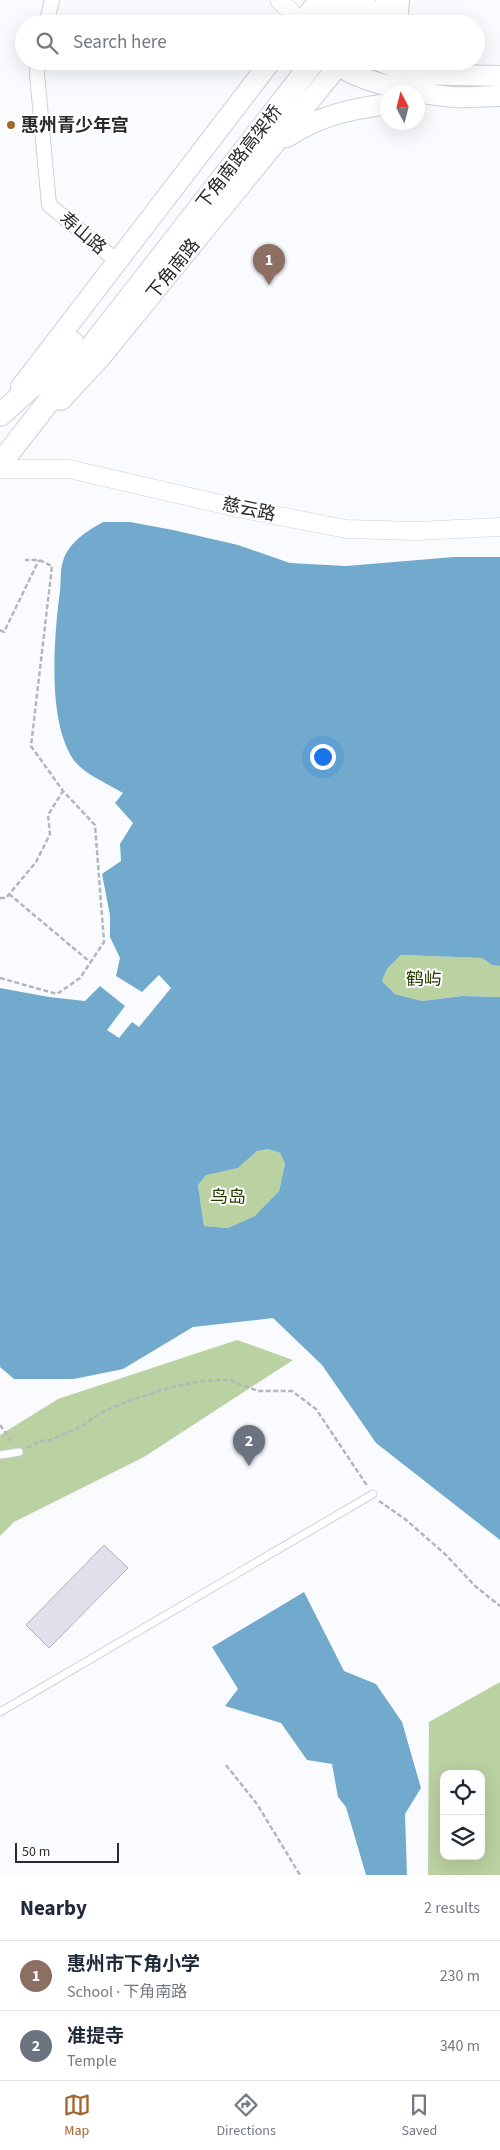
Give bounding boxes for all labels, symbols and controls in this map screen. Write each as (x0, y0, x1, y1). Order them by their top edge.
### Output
search box (15, 15, 485, 70)
icon: search (33, 29, 61, 57)
text: Search here (73, 29, 167, 56)
north arrow (380, 85, 425, 130)
street label: 下角南路高架桥 (191, 100, 288, 215)
place label: 惠州青少年宫 (21, 113, 129, 138)
marker: 惠州青少年宫 (5, 119, 17, 131)
street label: 寿山路 (54, 206, 111, 260)
street label: 下角南路 (141, 233, 206, 305)
pin: 1 (253, 244, 285, 285)
street label: 慈云路 (220, 492, 278, 527)
your location (310, 744, 336, 770)
park label: 鹤屿 (406, 967, 442, 992)
park label: 鸟岛 (210, 1185, 246, 1210)
pin: 2 (233, 1425, 265, 1466)
map controls (440, 1770, 485, 1860)
button: locate (440, 1770, 485, 1815)
button: layers (440, 1815, 485, 1860)
scale bar (15, 1840, 119, 1863)
text: 50 m (22, 1842, 50, 1862)
text: Nearby (20, 1893, 87, 1923)
text: 2 results (424, 1897, 480, 1919)
text: 惠州市下角小学 (67, 1951, 200, 1978)
text: 1 (32, 1965, 40, 1987)
text: 230 m (440, 1965, 480, 1987)
text: School · 下角南路 (67, 1981, 187, 2003)
text: 准提寺 (67, 2023, 124, 2050)
text: 2 (32, 2035, 40, 2057)
text: 340 m (440, 2035, 480, 2057)
text: Temple (67, 2050, 117, 2072)
tab: Map (63, 2091, 91, 2141)
tab: Directions (217, 2091, 276, 2141)
tab: Saved (401, 2091, 437, 2141)

